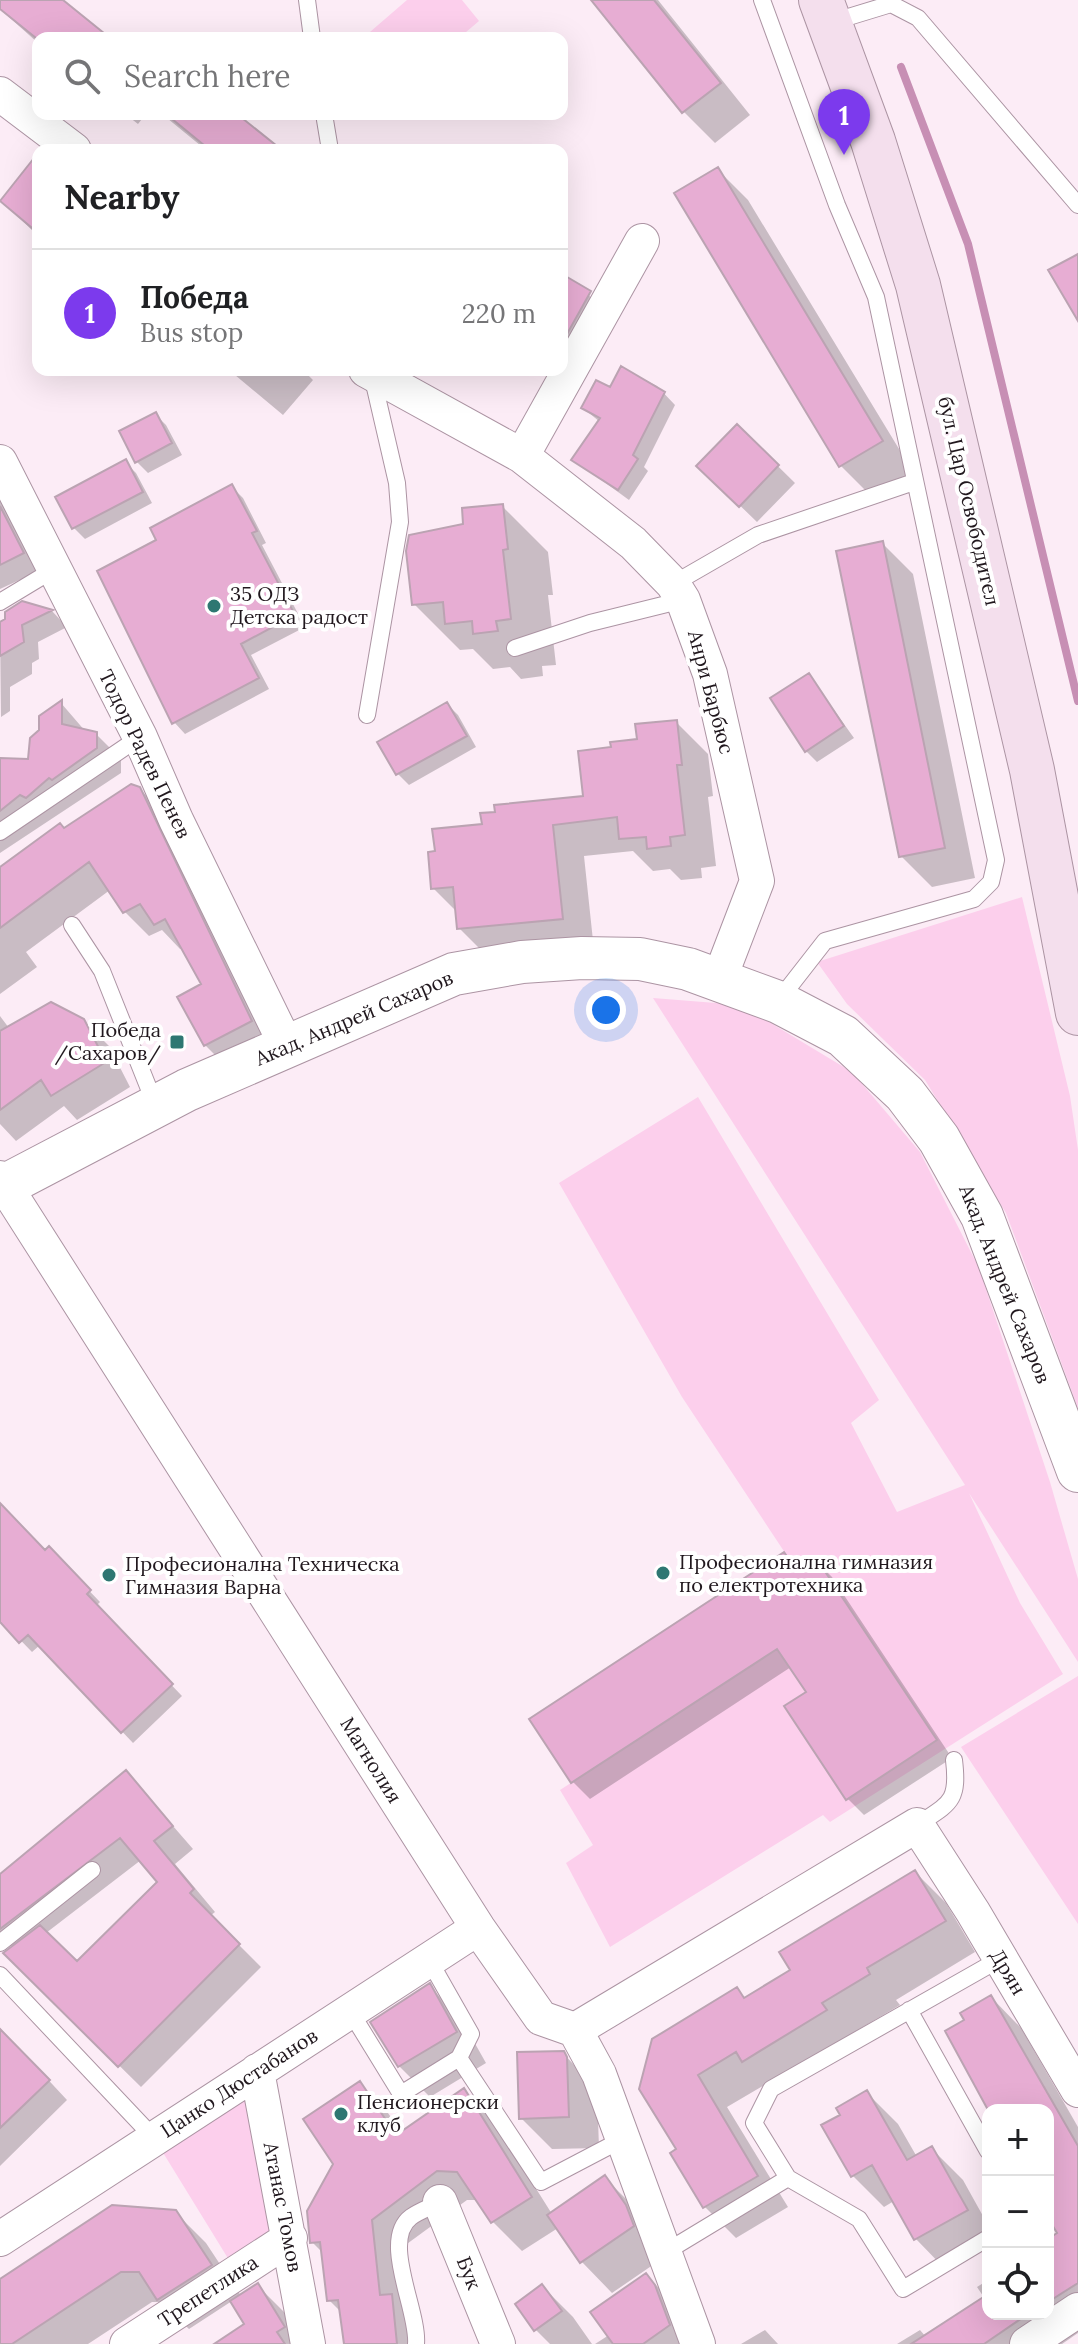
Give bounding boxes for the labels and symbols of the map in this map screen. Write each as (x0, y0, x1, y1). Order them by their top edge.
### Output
pin: 1 (818, 89, 870, 155)
street label: бул. Цар Освободител (933, 394, 1006, 608)
place label: 35 ОДЗ Детска радост (230, 581, 368, 629)
marker: 35 ОДЗ Детска радост (205, 597, 223, 615)
street label: Анри Барбюс (683, 626, 740, 757)
street label: Тодор Радев Пенев (94, 665, 197, 842)
street label: Акад. Андрей Сахаров (250, 965, 456, 1071)
your location (586, 990, 626, 1030)
place label: Победа /Сахаров/ (55, 1017, 161, 1066)
marker: Победа /Сахаров/ (168, 1033, 186, 1051)
street label: Акад. Андрей Сахаров (954, 1180, 1057, 1387)
place label: Професионална гимназия по електротехника (679, 1549, 933, 1597)
place label: Професионална Техническа Гимназия Варна (125, 1551, 400, 1599)
marker: Професионална гимназия по електротехника (654, 1564, 672, 1582)
marker: Професионална Техническа Гимназия Варна (100, 1566, 118, 1584)
street label: Магнолия (335, 1712, 408, 1807)
street label: Дрян (985, 1944, 1032, 1999)
street label: Цанко Дюстабанов (156, 2023, 322, 2143)
place label: Пенсионерски клуб (357, 2089, 499, 2137)
marker: Пенсионерски клуб (332, 2105, 350, 2123)
street label: Атанас Томов (258, 2139, 308, 2274)
street label: Трепетлика (153, 2249, 262, 2332)
street label: Бук (452, 2252, 487, 2293)

